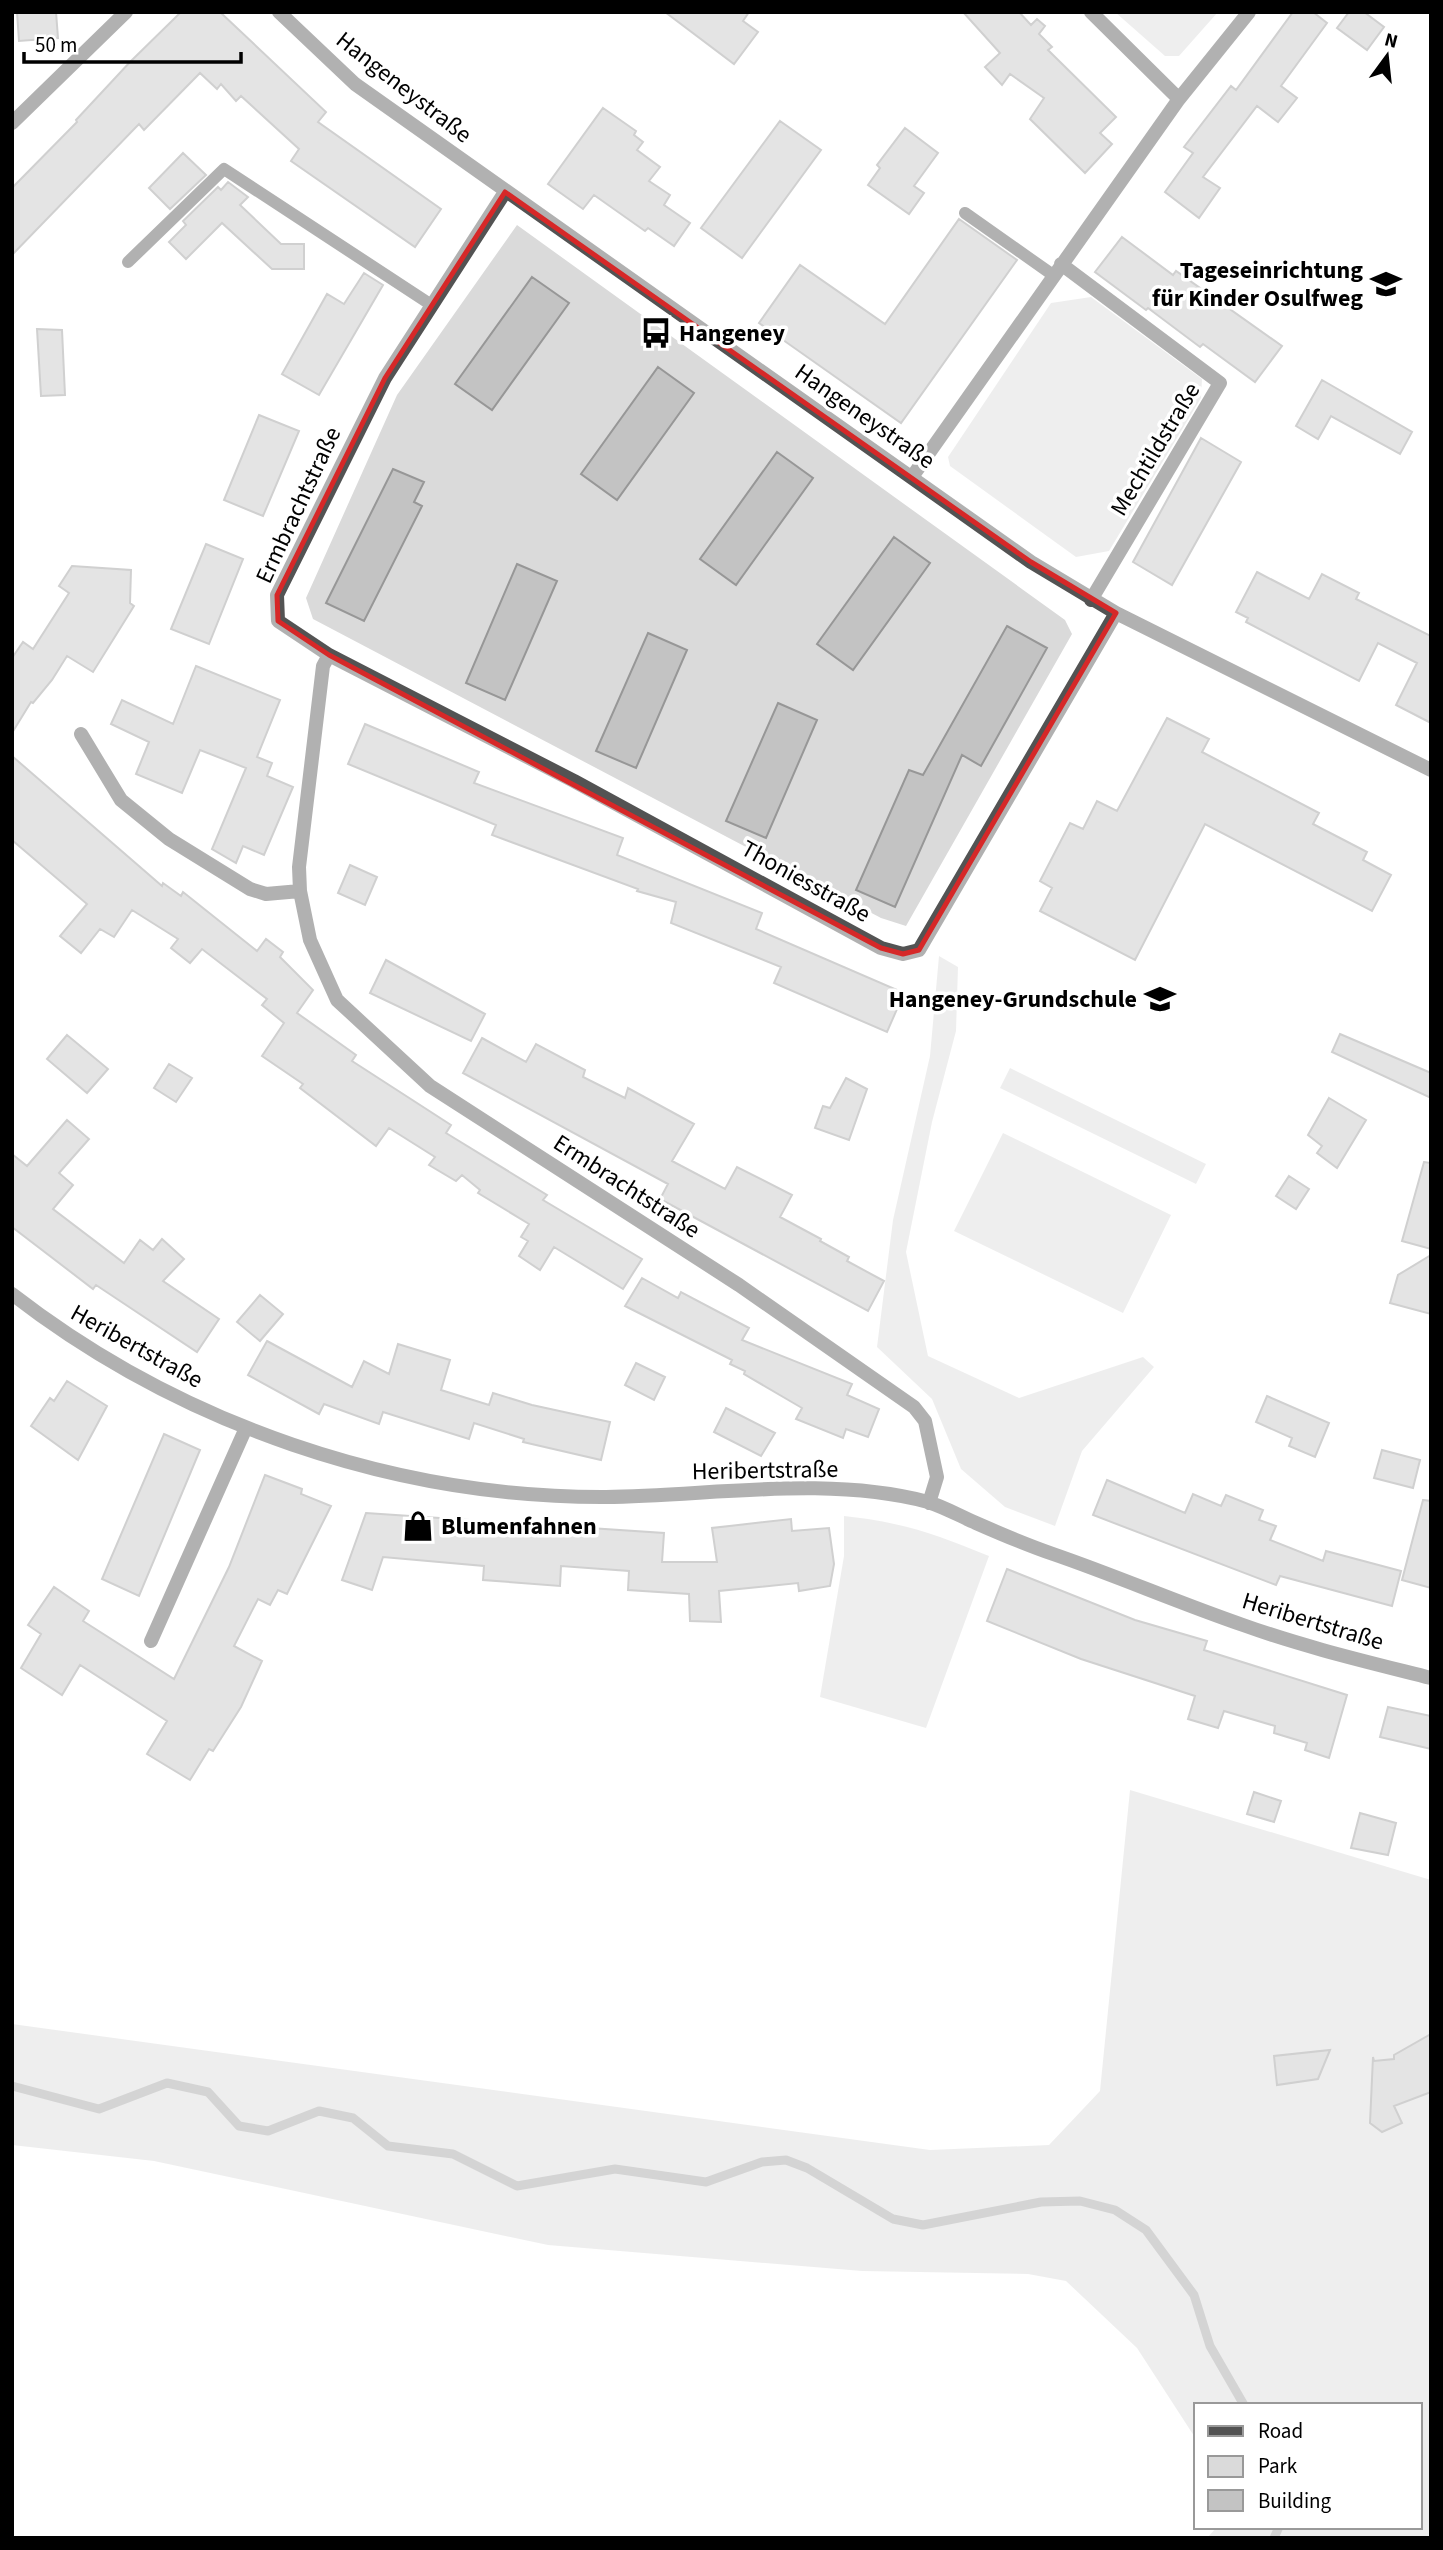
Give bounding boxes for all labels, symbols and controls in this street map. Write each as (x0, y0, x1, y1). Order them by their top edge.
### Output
scale bar (24, 21, 242, 65)
north arrow (1352, 21, 1422, 91)
street label: Hangeneystraße (328, 23, 479, 152)
text: N (1381, 26, 1401, 56)
text: 50 m (35, 30, 77, 60)
place label: Tageseinrichtung für Kinder Osulfweg (1152, 253, 1363, 316)
school or university icon: Tageseinrichtung für Kinder Osulfweg (1369, 267, 1403, 301)
bus stop icon: Hangeney (639, 316, 673, 350)
place label: Hangeney (679, 316, 785, 351)
street label: Hangeneystraße (787, 355, 942, 478)
street label: Mechtildstraße (1102, 376, 1209, 523)
street label: Ermbrachtstraße (247, 421, 350, 589)
street label: Thoniesstraße (735, 831, 877, 931)
place label: Hangeney-Grundschule (889, 982, 1137, 1017)
school or university icon: Hangeney-Grundschule (1143, 982, 1177, 1016)
street label: Ermbrachtstraße (546, 1126, 707, 1247)
street label: Heribertstraße (64, 1296, 209, 1397)
street label: Heribertstraße (691, 1452, 839, 1489)
shop icon: Blumenfahnen (401, 1509, 435, 1543)
place label: Blumenfahnen (441, 1509, 597, 1544)
street label: Heribertstraße (1238, 1583, 1388, 1660)
legend (1194, 2403, 1422, 2529)
text: Road (1258, 2416, 1303, 2446)
text: Park (1258, 2451, 1298, 2481)
text: Building (1258, 2486, 1332, 2516)

